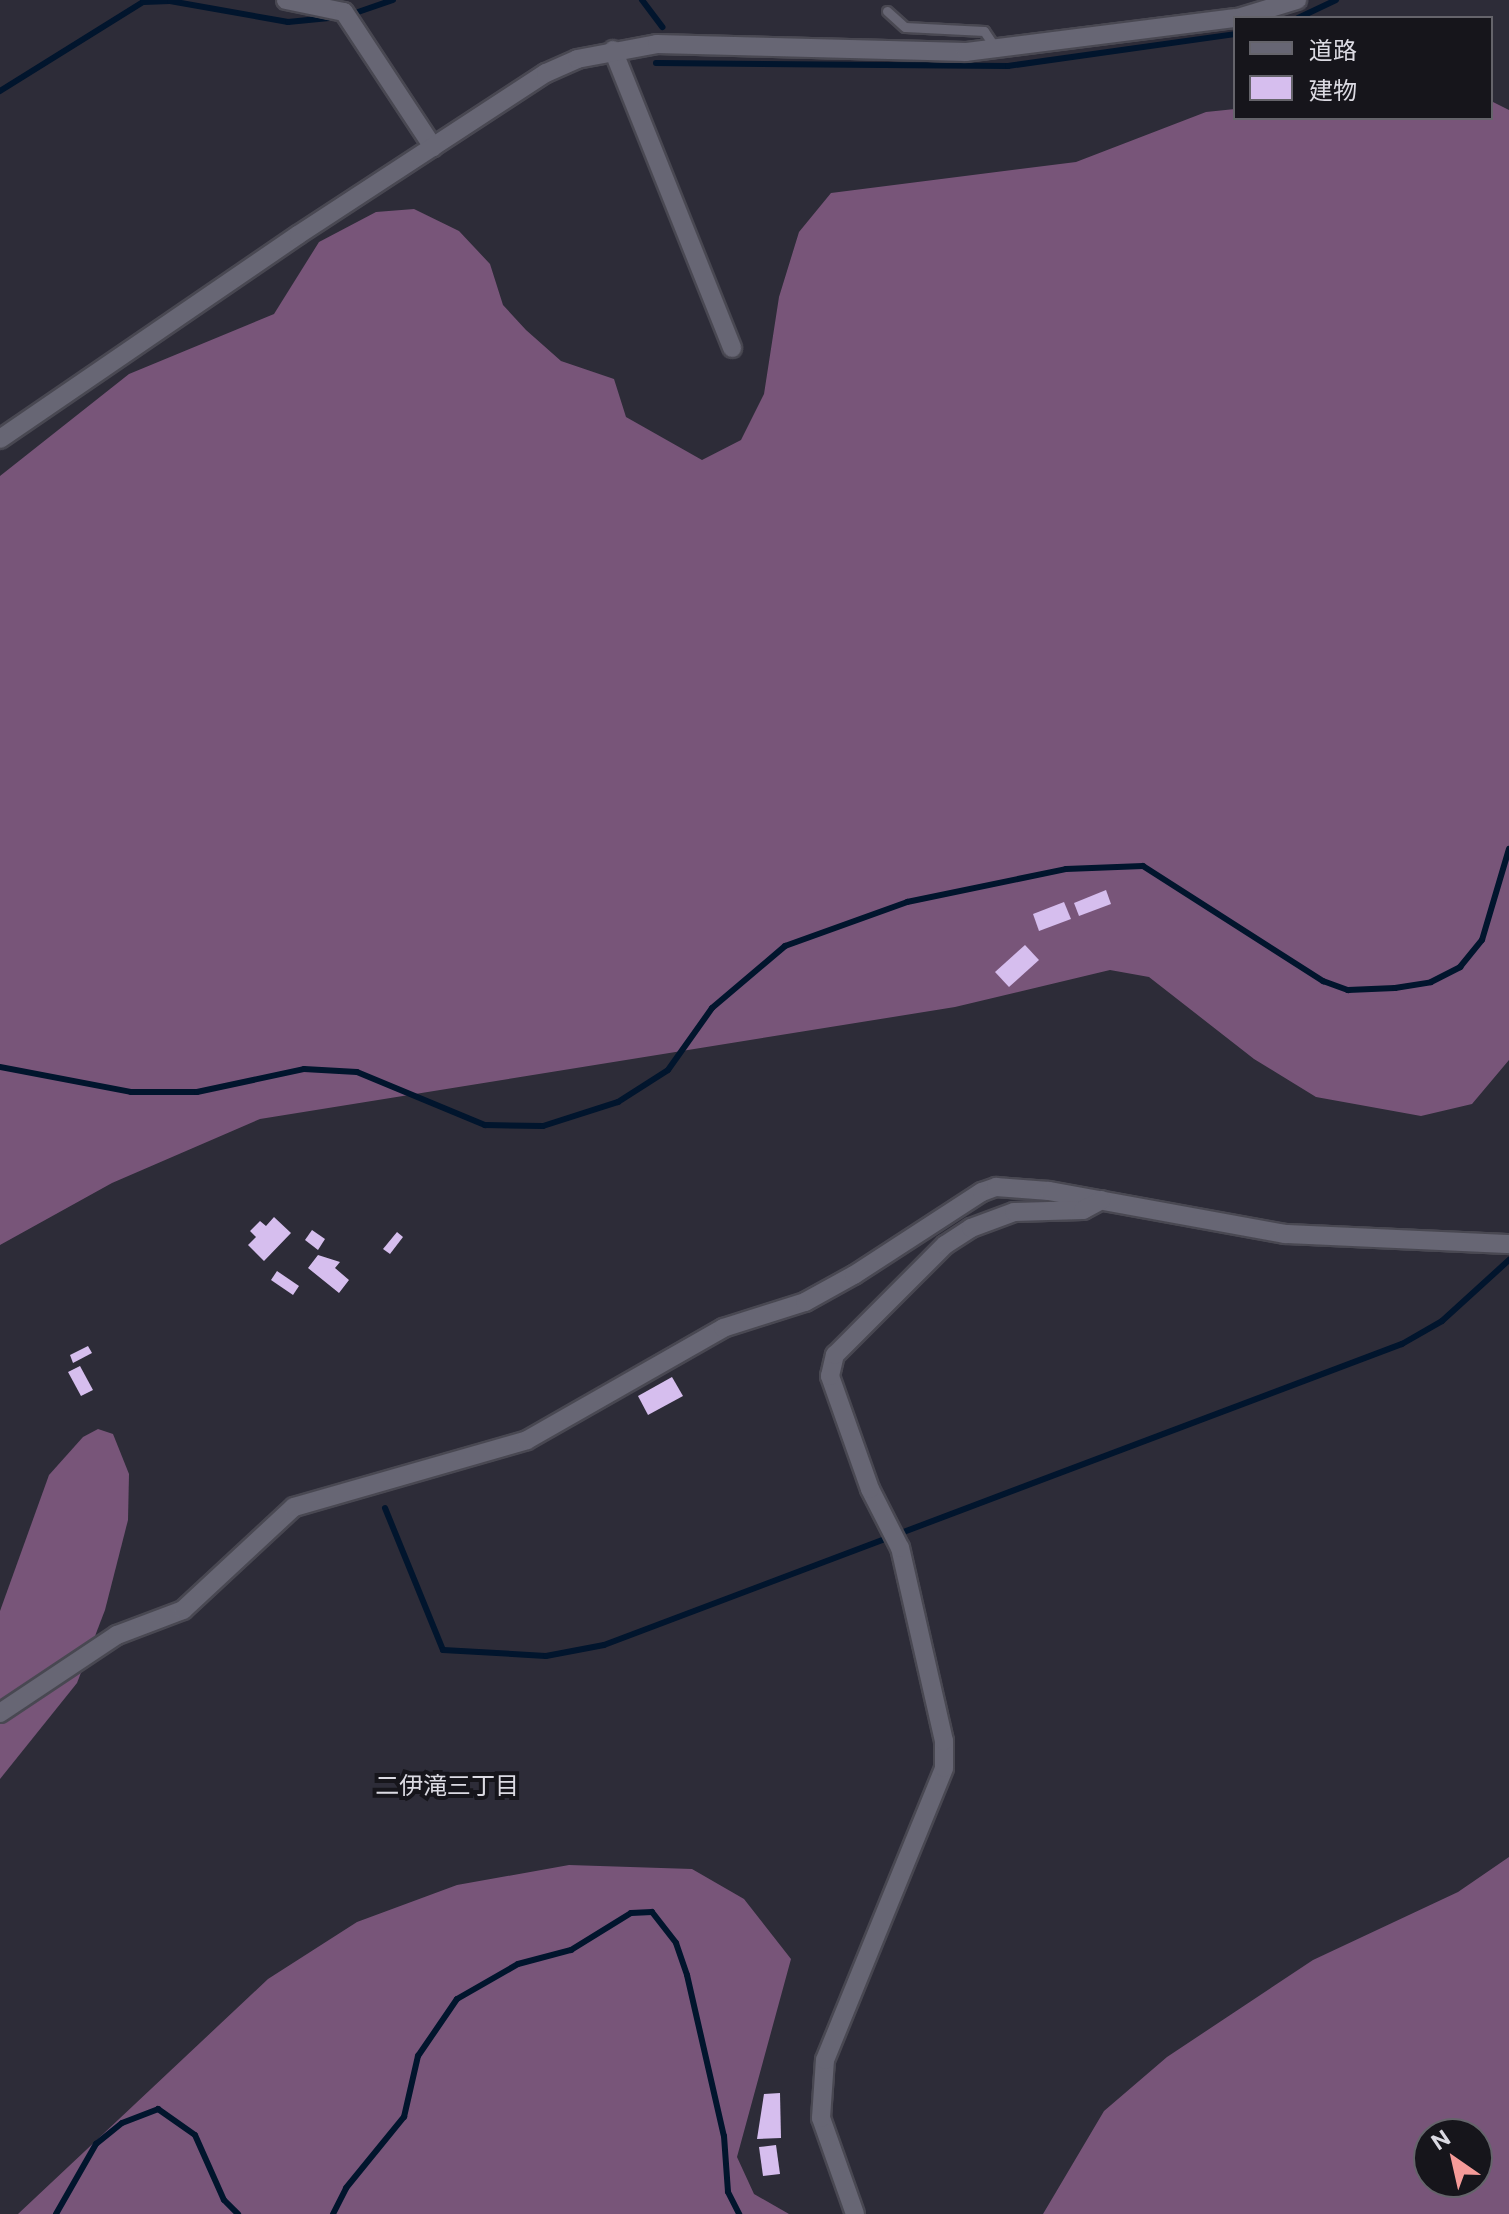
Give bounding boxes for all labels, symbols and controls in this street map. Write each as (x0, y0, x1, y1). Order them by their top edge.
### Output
legend (1233, 16, 1493, 120)
text: 道路 (1309, 36, 1357, 64)
text: 建物 (1309, 76, 1357, 104)
district label: 二伊滝三丁目 (375, 1772, 519, 1800)
north arrow (1413, 2118, 1493, 2198)
text: N (1426, 2124, 1455, 2155)

